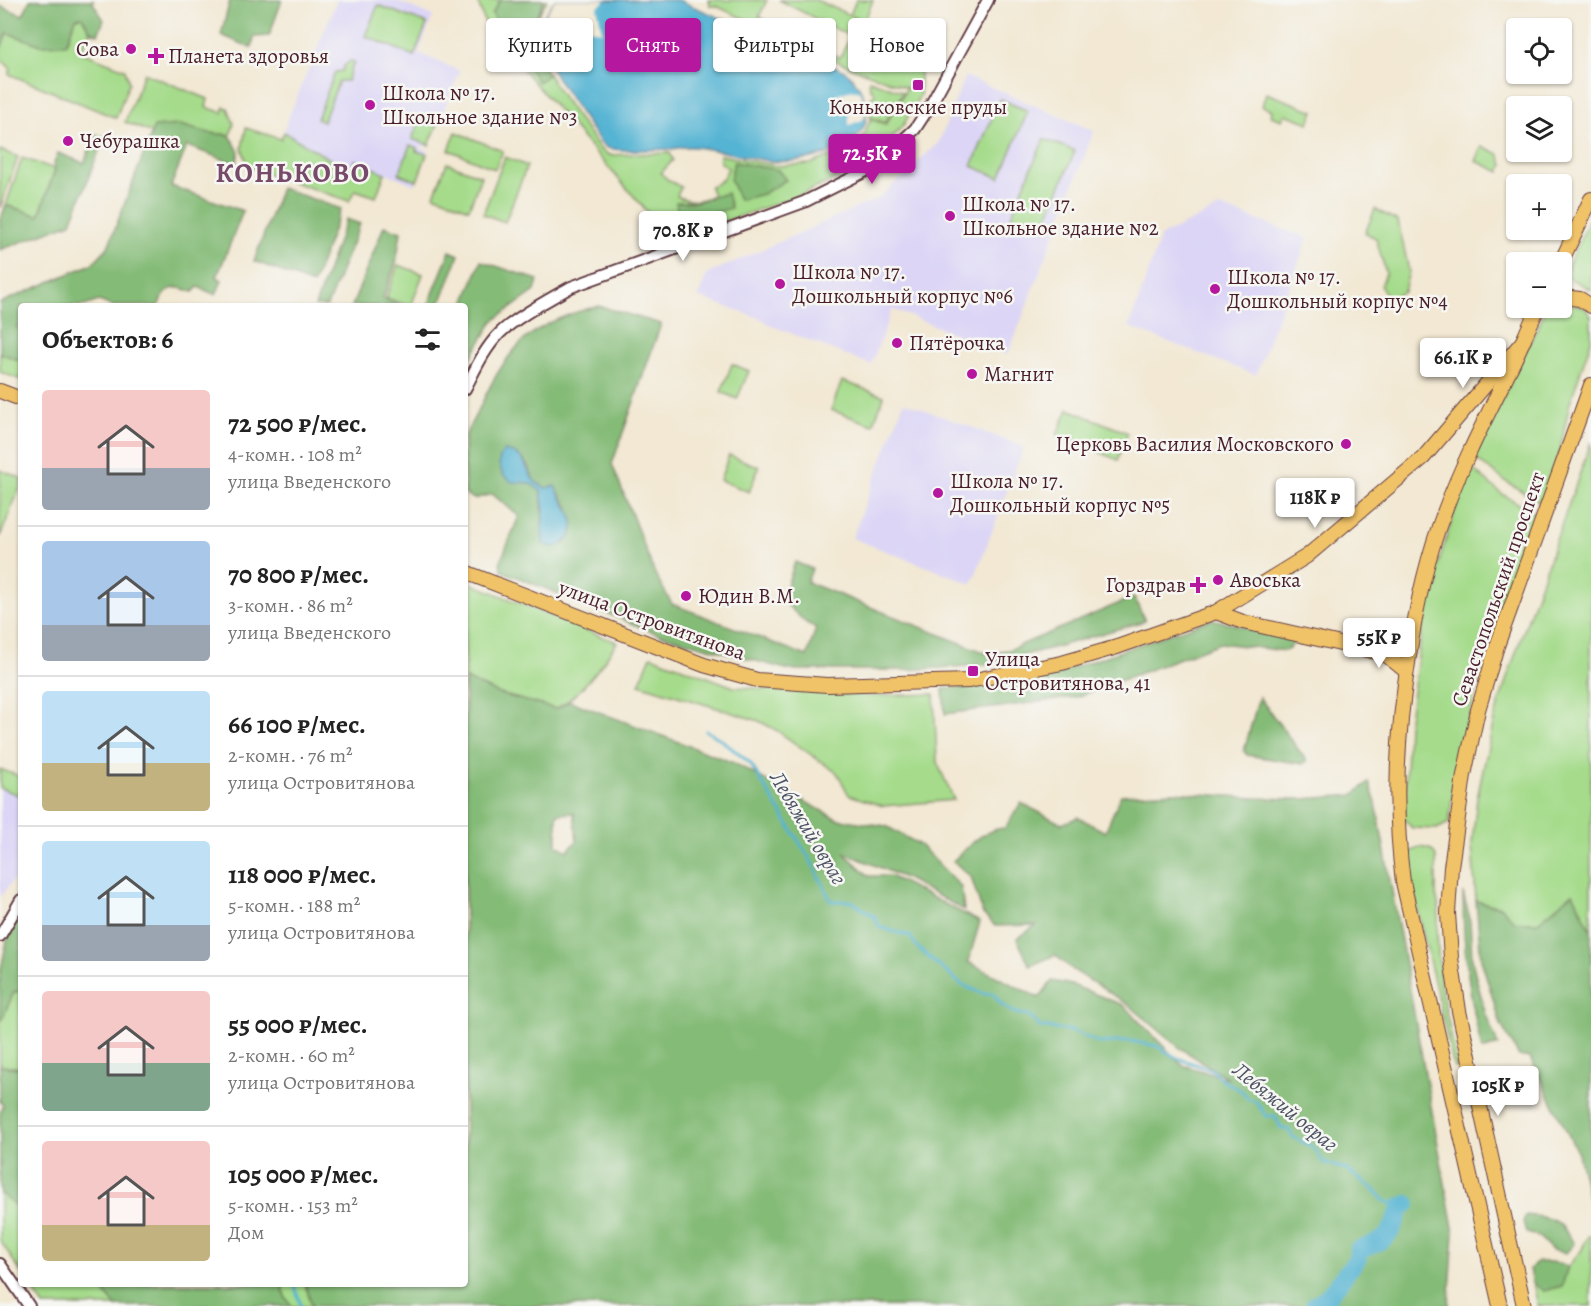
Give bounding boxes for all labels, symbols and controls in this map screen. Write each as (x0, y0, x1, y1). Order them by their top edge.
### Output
chip: Купить (486, 18, 593, 72)
chip: Снять (605, 18, 701, 72)
chip: Фильтры (713, 18, 836, 72)
chip: Новое (848, 18, 946, 72)
map controls (1506, 18, 1572, 318)
button: locate (1506, 18, 1572, 84)
place label: Сова (76, 35, 119, 63)
marker: Сова (124, 42, 138, 56)
place label: Планета здоровья (168, 42, 329, 70)
marker: Планета здоровья (149, 49, 163, 63)
marker: Коньковские пруды (911, 78, 925, 92)
place label: Школа № 17. Школьное здание №3 (382, 79, 577, 131)
place label: Коньковские пруды (829, 93, 1007, 121)
button: layers (1506, 96, 1572, 162)
marker: Школа № 17. Школьное здание №3 (363, 98, 377, 112)
place label: Чебурашка (80, 127, 180, 155)
marker: Чебурашка (61, 134, 75, 148)
pin: 72.5K ₽ (817, 134, 927, 185)
text: 72.5K ₽ (842, 140, 902, 167)
district label: КОНЬКОВО (216, 155, 370, 191)
button: + (1506, 174, 1572, 240)
place label: Школа № 17. Школьное здание №2 (962, 190, 1159, 242)
marker: Школа № 17. Школьное здание №2 (943, 209, 957, 223)
pin: 70.8K ₽ (628, 211, 738, 262)
text: 70.8K ₽ (653, 217, 713, 244)
button: − (1506, 252, 1572, 318)
place label: Школа № 17. Дошкольный корпус №6 (792, 258, 1013, 310)
place label: Школа № 17. Дошкольный корпус №4 (1227, 263, 1448, 315)
marker: Школа № 17. Дошкольный корпус №6 (773, 277, 787, 291)
marker: Школа № 17. Дошкольный корпус №4 (1208, 282, 1222, 296)
text: Объектов: 6 (42, 322, 173, 357)
icon: filters (411, 323, 444, 356)
place label: Пятёрочка (909, 329, 1005, 357)
marker: Пятёрочка (890, 336, 904, 350)
pin: 66.1K ₽ (1408, 338, 1518, 389)
text: 66.1K ₽ (1434, 344, 1492, 371)
place label: Магнит (984, 360, 1054, 388)
marker: Магнит (965, 367, 979, 381)
text: 72 500 ₽/мес. (228, 406, 367, 441)
icon: home (90, 414, 162, 486)
place label: Церковь Василия Московского (1056, 430, 1334, 458)
marker: Церковь Василия Московского (1339, 437, 1353, 451)
text: 4-комн. · 108 m² (228, 441, 362, 468)
place label: Школа № 17. Дошкольный корпус №5 (950, 467, 1170, 519)
text: улица Введенского (228, 468, 391, 495)
street label: Севастопольский проспект (1445, 468, 1551, 710)
pin: 118K ₽ (1266, 478, 1364, 529)
text: 118K ₽ (1290, 484, 1340, 511)
marker: Школа № 17. Дошкольный корпус №5 (931, 486, 945, 500)
text: 70 800 ₽/мес. (228, 557, 369, 592)
icon: home (90, 565, 162, 637)
place label: Авоська (1229, 566, 1301, 594)
place label: Горздрав (1105, 571, 1186, 599)
street label: улица Островитянова (554, 573, 749, 667)
marker: Авоська (1211, 573, 1225, 587)
marker: Горздрав (1191, 578, 1205, 592)
place label: Юдин В.М. (698, 582, 800, 610)
marker: Юдин В.М. (679, 589, 693, 603)
text: 3-комн. · 86 m² (228, 592, 353, 619)
pin: 55K ₽ (1337, 618, 1421, 669)
text: улица Введенского (228, 619, 391, 646)
text: 55K ₽ (1357, 624, 1401, 651)
place label: Улица Островитянова, 41 (985, 645, 1150, 697)
marker: Улица Островитянова, 41 (966, 664, 980, 678)
text: 66 100 ₽/мес. (228, 707, 366, 742)
icon: home (90, 715, 162, 787)
text: 2-комн. · 76 m² (228, 742, 353, 769)
water label: Лебяжий овраг (762, 765, 854, 891)
text: улица Островитянова (228, 769, 415, 796)
text: 118 000 ₽/мес. (228, 857, 377, 892)
icon: home (90, 865, 162, 937)
text: 5-комн. · 188 m² (228, 892, 360, 919)
text: улица Островитянова (228, 919, 415, 946)
text: 55 000 ₽/мес. (228, 1007, 368, 1042)
icon: home (90, 1015, 162, 1087)
text: 2-комн. · 60 m² (228, 1042, 355, 1069)
water label: Лебяжий овраг (1225, 1054, 1344, 1159)
pin: 105K ₽ (1449, 1066, 1547, 1117)
text: улица Островитянова (228, 1069, 415, 1096)
text: 105K ₽ (1472, 1072, 1524, 1099)
text: 105 000 ₽/мес. (228, 1157, 379, 1192)
icon: home (90, 1165, 162, 1237)
text: 5-комн. · 153 m² (228, 1192, 358, 1219)
text: Дом (228, 1219, 264, 1246)

